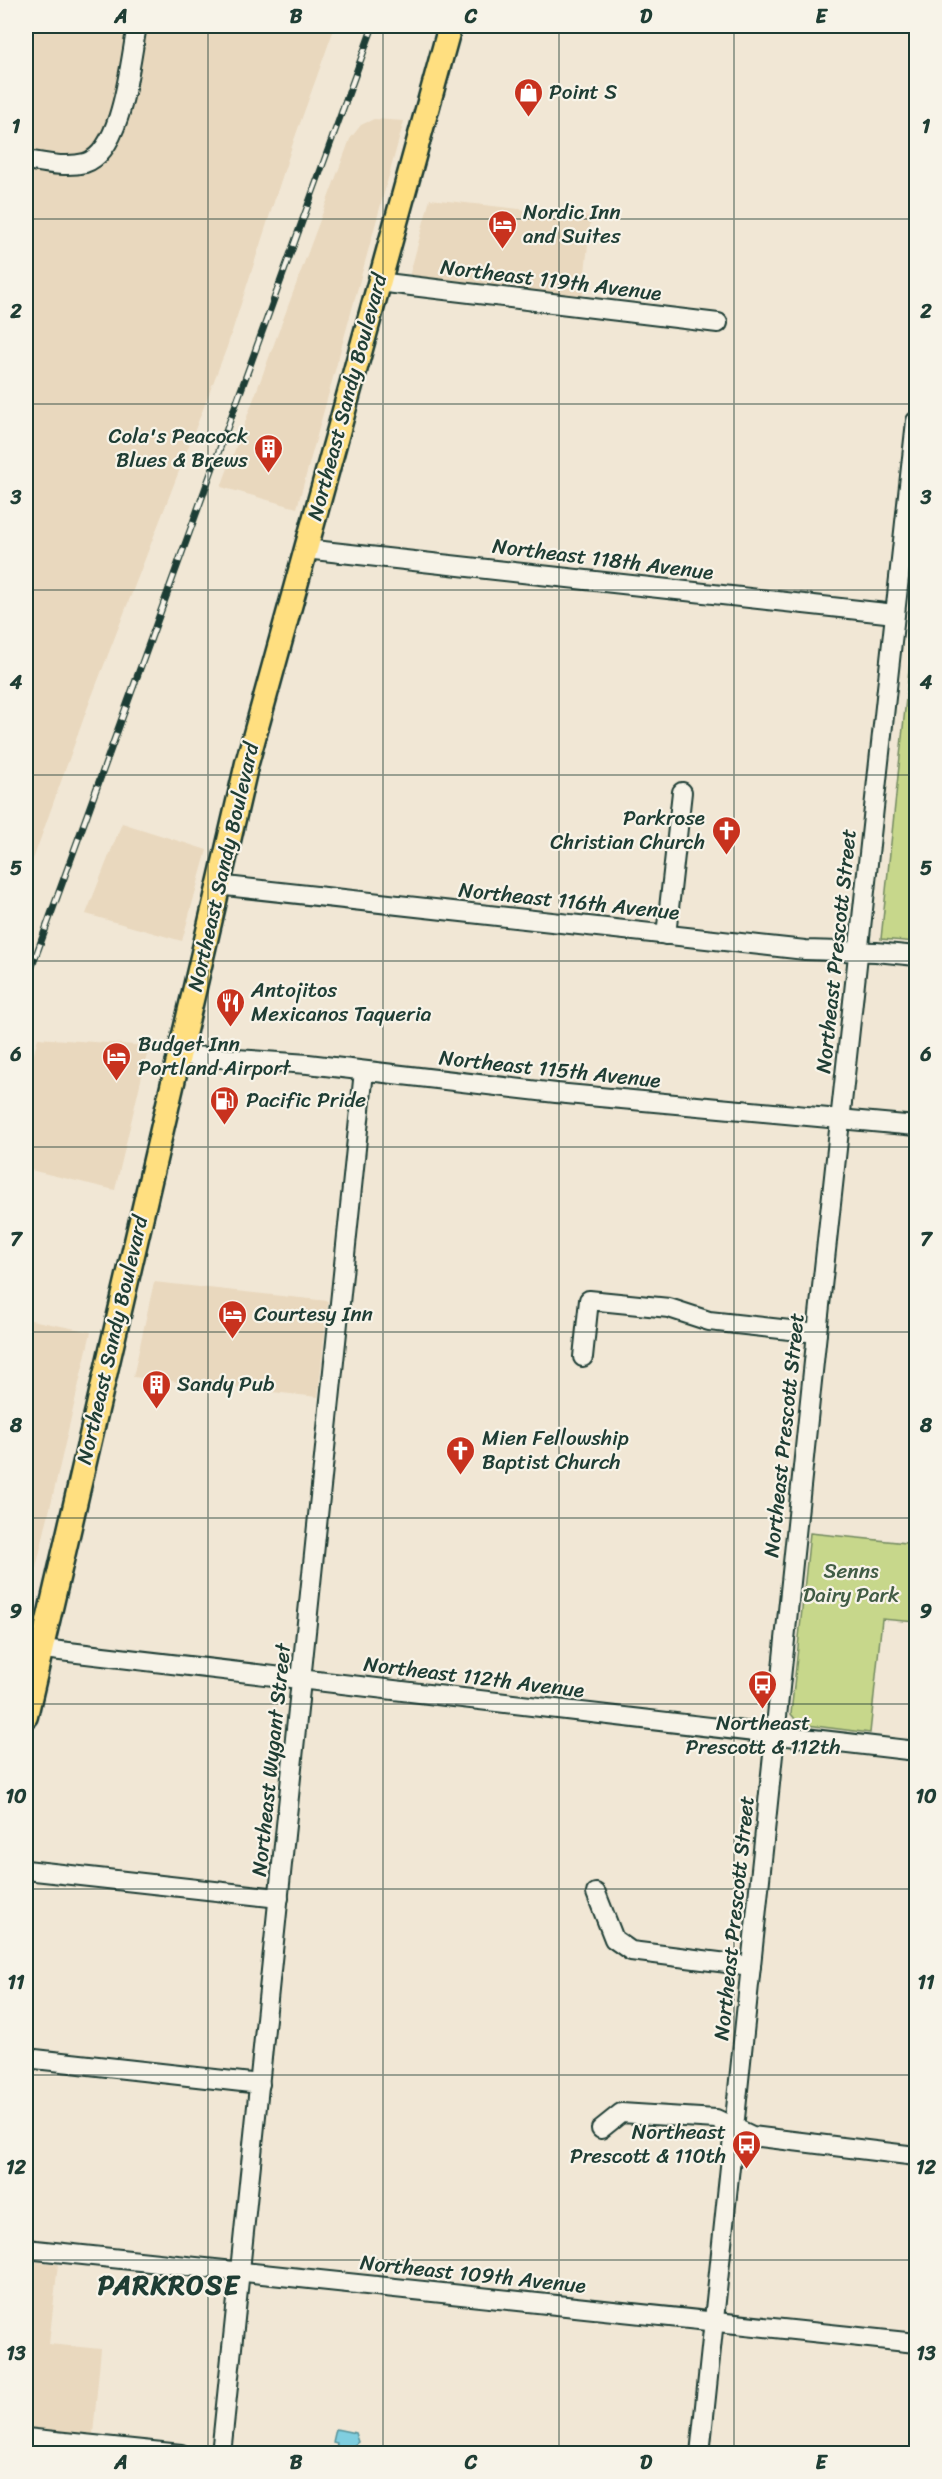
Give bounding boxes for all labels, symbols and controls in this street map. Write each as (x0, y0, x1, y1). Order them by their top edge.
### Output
text: A (113, 0, 128, 34)
text: B (290, 0, 303, 34)
text: C (464, 0, 478, 34)
text: D (640, 0, 653, 34)
text: E (815, 0, 828, 34)
place label: Point S (549, 73, 617, 111)
shop icon: Point S (512, 76, 544, 118)
text: 1 (12, 109, 21, 144)
text: 1 (922, 109, 931, 144)
place label: Nordic Inn and Suites (523, 193, 621, 255)
hotel icon: Nordic Inn and Suites (486, 208, 518, 250)
street label: Northeast 119th Avenue (438, 248, 664, 312)
street label: Northeast Sandy Boulevard (296, 267, 399, 525)
text: 2 (9, 294, 22, 329)
text: 2 (919, 294, 932, 329)
place label: Cola's Peacock Blues & Brews (109, 417, 248, 479)
building icon: Cola's Peacock Blues & Brews (253, 432, 285, 474)
text: 3 (10, 480, 22, 515)
text: 3 (920, 480, 932, 515)
street label: Northeast 118th Avenue (490, 527, 716, 591)
text: 4 (9, 665, 23, 700)
text: 4 (919, 665, 933, 700)
street label: Northeast Sandy Boulevard (176, 737, 271, 995)
place label: Parkrose Christian Church (550, 799, 705, 861)
church icon: Parkrose Christian Church (710, 814, 742, 856)
street label: Northeast Prescott Street (804, 827, 868, 1075)
text: 5 (10, 851, 22, 886)
text: 5 (920, 851, 932, 886)
street label: Northeast 116th Avenue (457, 871, 681, 931)
place label: Antojitos Mexicanos Taqueria (250, 971, 432, 1033)
restaurant icon: Antojitos Mexicanos Taqueria (214, 986, 246, 1028)
place label: Budget Inn Portland Airport (138, 1025, 292, 1087)
text: 6 (9, 1037, 22, 1072)
text: 6 (919, 1037, 932, 1072)
street label: Northeast 115th Avenue (437, 1038, 663, 1100)
hotel icon: Budget Inn Portland Airport (101, 1040, 133, 1082)
place label: Pacific Pride (246, 1081, 366, 1119)
fuel station icon: Pacific Pride (209, 1084, 241, 1126)
street label: Northeast Sandy Boulevard (65, 1210, 160, 1468)
text: 7 (10, 1222, 23, 1257)
text: 7 (920, 1222, 933, 1257)
place label: Courtesy Inn (254, 1295, 373, 1333)
hotel icon: Courtesy Inn (217, 1298, 249, 1340)
street label: Northeast Prescott Street (752, 1311, 816, 1559)
place label: Sandy Pub (177, 1365, 275, 1403)
building icon: Sandy Pub (140, 1368, 172, 1410)
text: 8 (9, 1408, 23, 1443)
text: 8 (919, 1408, 933, 1443)
place label: Mien Fellowship Baptist Church (482, 1419, 629, 1481)
church icon: Mien Fellowship Baptist Church (445, 1434, 477, 1476)
park label: Senns Dairy Park (803, 1552, 900, 1614)
text: 9 (10, 1594, 22, 1629)
text: 9 (920, 1594, 932, 1629)
street label: Northeast Wygant Street (240, 1640, 302, 1878)
street label: Northeast 112th Avenue (362, 1645, 586, 1709)
bus stop icon: Northeast Prescott & 112th (747, 1668, 779, 1710)
place label: Northeast Prescott & 112th (686, 1704, 840, 1766)
text: 10 (5, 1779, 27, 1814)
text: 10 (915, 1779, 937, 1814)
street label: Northeast Prescott Street (702, 1794, 766, 2042)
text: 11 (7, 1965, 25, 2000)
text: 11 (917, 1965, 935, 2000)
place label: Northeast Prescott & 110th (570, 2113, 726, 2175)
bus stop icon: Northeast Prescott & 110th (731, 2128, 763, 2170)
text: 12 (6, 2150, 27, 2185)
text: 12 (916, 2150, 937, 2185)
street label: Northeast 109th Avenue (358, 2243, 588, 2305)
district label: PARKROSE (98, 2261, 241, 2309)
text: 13 (6, 2336, 26, 2371)
text: 13 (916, 2336, 936, 2371)
text: A (113, 2445, 128, 2479)
text: B (290, 2445, 303, 2479)
text: C (464, 2445, 478, 2479)
text: D (640, 2445, 653, 2479)
text: E (815, 2445, 828, 2479)

